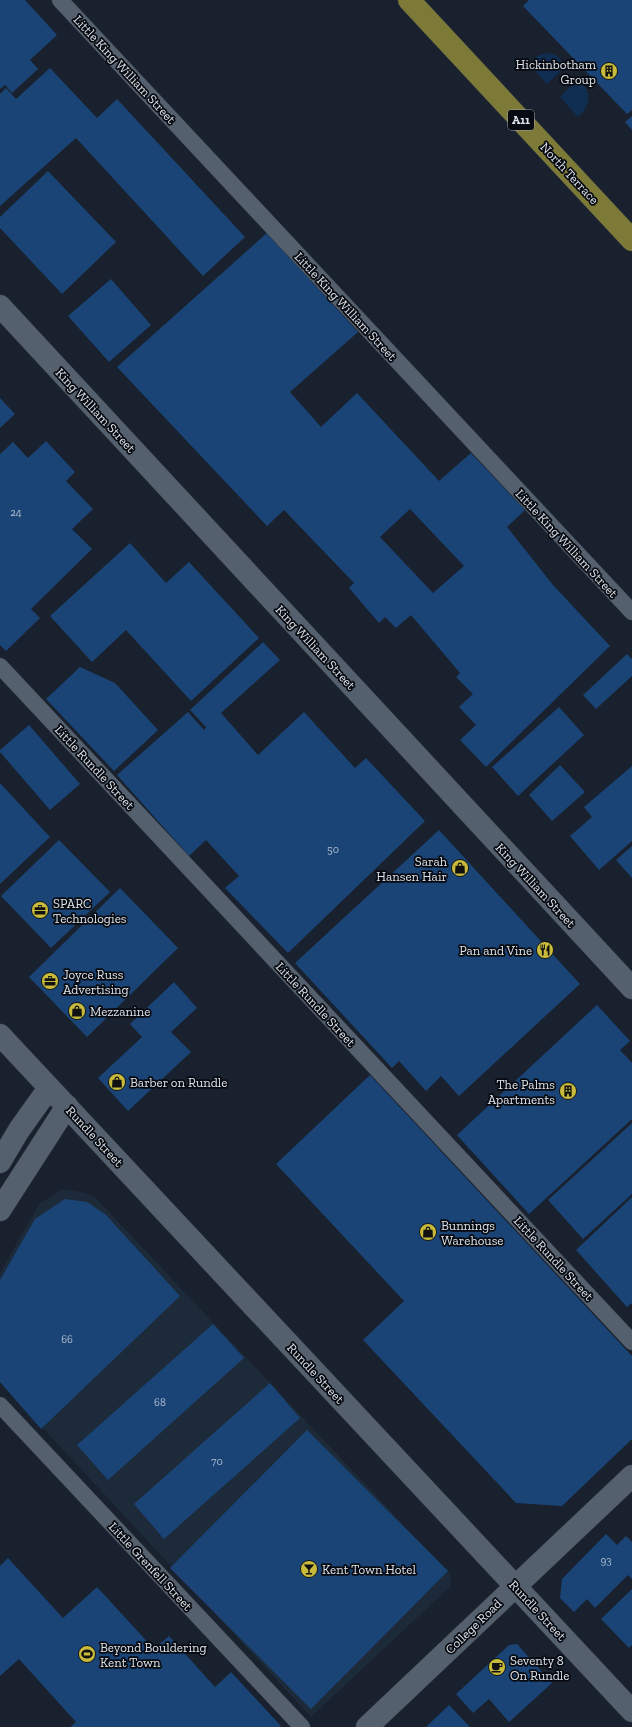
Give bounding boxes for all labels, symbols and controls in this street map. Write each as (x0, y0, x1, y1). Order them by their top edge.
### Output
street label: Little King William Street (70, 12, 179, 127)
place label: Hickinbotham Group (515, 57, 597, 87)
building icon: Hickinbotham Group (599, 61, 619, 81)
road number: A11 (508, 110, 534, 130)
street label: North Terrace (537, 139, 602, 207)
street label: Little King William Street (291, 249, 400, 364)
street label: King William Street (53, 365, 139, 456)
street label: Little King William Street (512, 486, 621, 601)
house number: 24 (10, 506, 22, 519)
street label: King William Street (273, 602, 359, 693)
street label: Little Rundle Street (52, 722, 138, 813)
street label: King William Street (493, 840, 579, 931)
house number: 50 (327, 843, 339, 856)
place label: Sarah Hansen Hair (376, 854, 448, 884)
shop icon: Sarah Hansen Hair (450, 858, 470, 878)
place label: SPARC Technologies (53, 896, 127, 926)
office icon: SPARC Technologies (30, 900, 50, 920)
restaurant icon: Pan and Vine (535, 940, 555, 960)
place label: Pan and Vine (459, 943, 532, 958)
street label: Little Rundle Street (273, 959, 359, 1050)
place label: Joyce Russ Advertising (63, 967, 129, 997)
office icon: Joyce Russ Advertising (40, 971, 60, 991)
shop icon: Mezzanine (67, 1001, 87, 1021)
place label: Mezzanine (90, 1004, 150, 1019)
shop icon: Barber on Rundle (107, 1072, 127, 1092)
place label: Barber on Rundle (130, 1075, 227, 1090)
place label: The Palms Apartments (488, 1077, 555, 1107)
building icon: The Palms Apartments (558, 1081, 578, 1101)
street label: Rundle Street (63, 1103, 126, 1170)
street label: Little Rundle Street (511, 1213, 597, 1304)
place label: Bunnings Warehouse (441, 1218, 503, 1248)
shop icon: Bunnings Warehouse (418, 1222, 438, 1242)
house number: 66 (61, 1333, 73, 1346)
street label: Rundle Street (284, 1340, 347, 1407)
house number: 68 (154, 1396, 166, 1409)
house number: 70 (211, 1455, 223, 1468)
street label: Little Grenfell Street (106, 1519, 196, 1614)
house number: 93 (600, 1554, 612, 1567)
bar icon: Kent Town Hotel (299, 1559, 319, 1579)
place label: Kent Town Hotel (322, 1562, 416, 1577)
street label: Rundle Street (506, 1577, 569, 1644)
street label: College Road (442, 1596, 505, 1657)
place label: Beyond Bouldering Kent Town (100, 1640, 207, 1670)
sports icon: Beyond Bouldering Kent Town (77, 1644, 97, 1664)
place label: Seventy 8 On Rundle (510, 1653, 569, 1683)
cafe icon: Seventy 8 On Rundle (487, 1657, 507, 1677)

